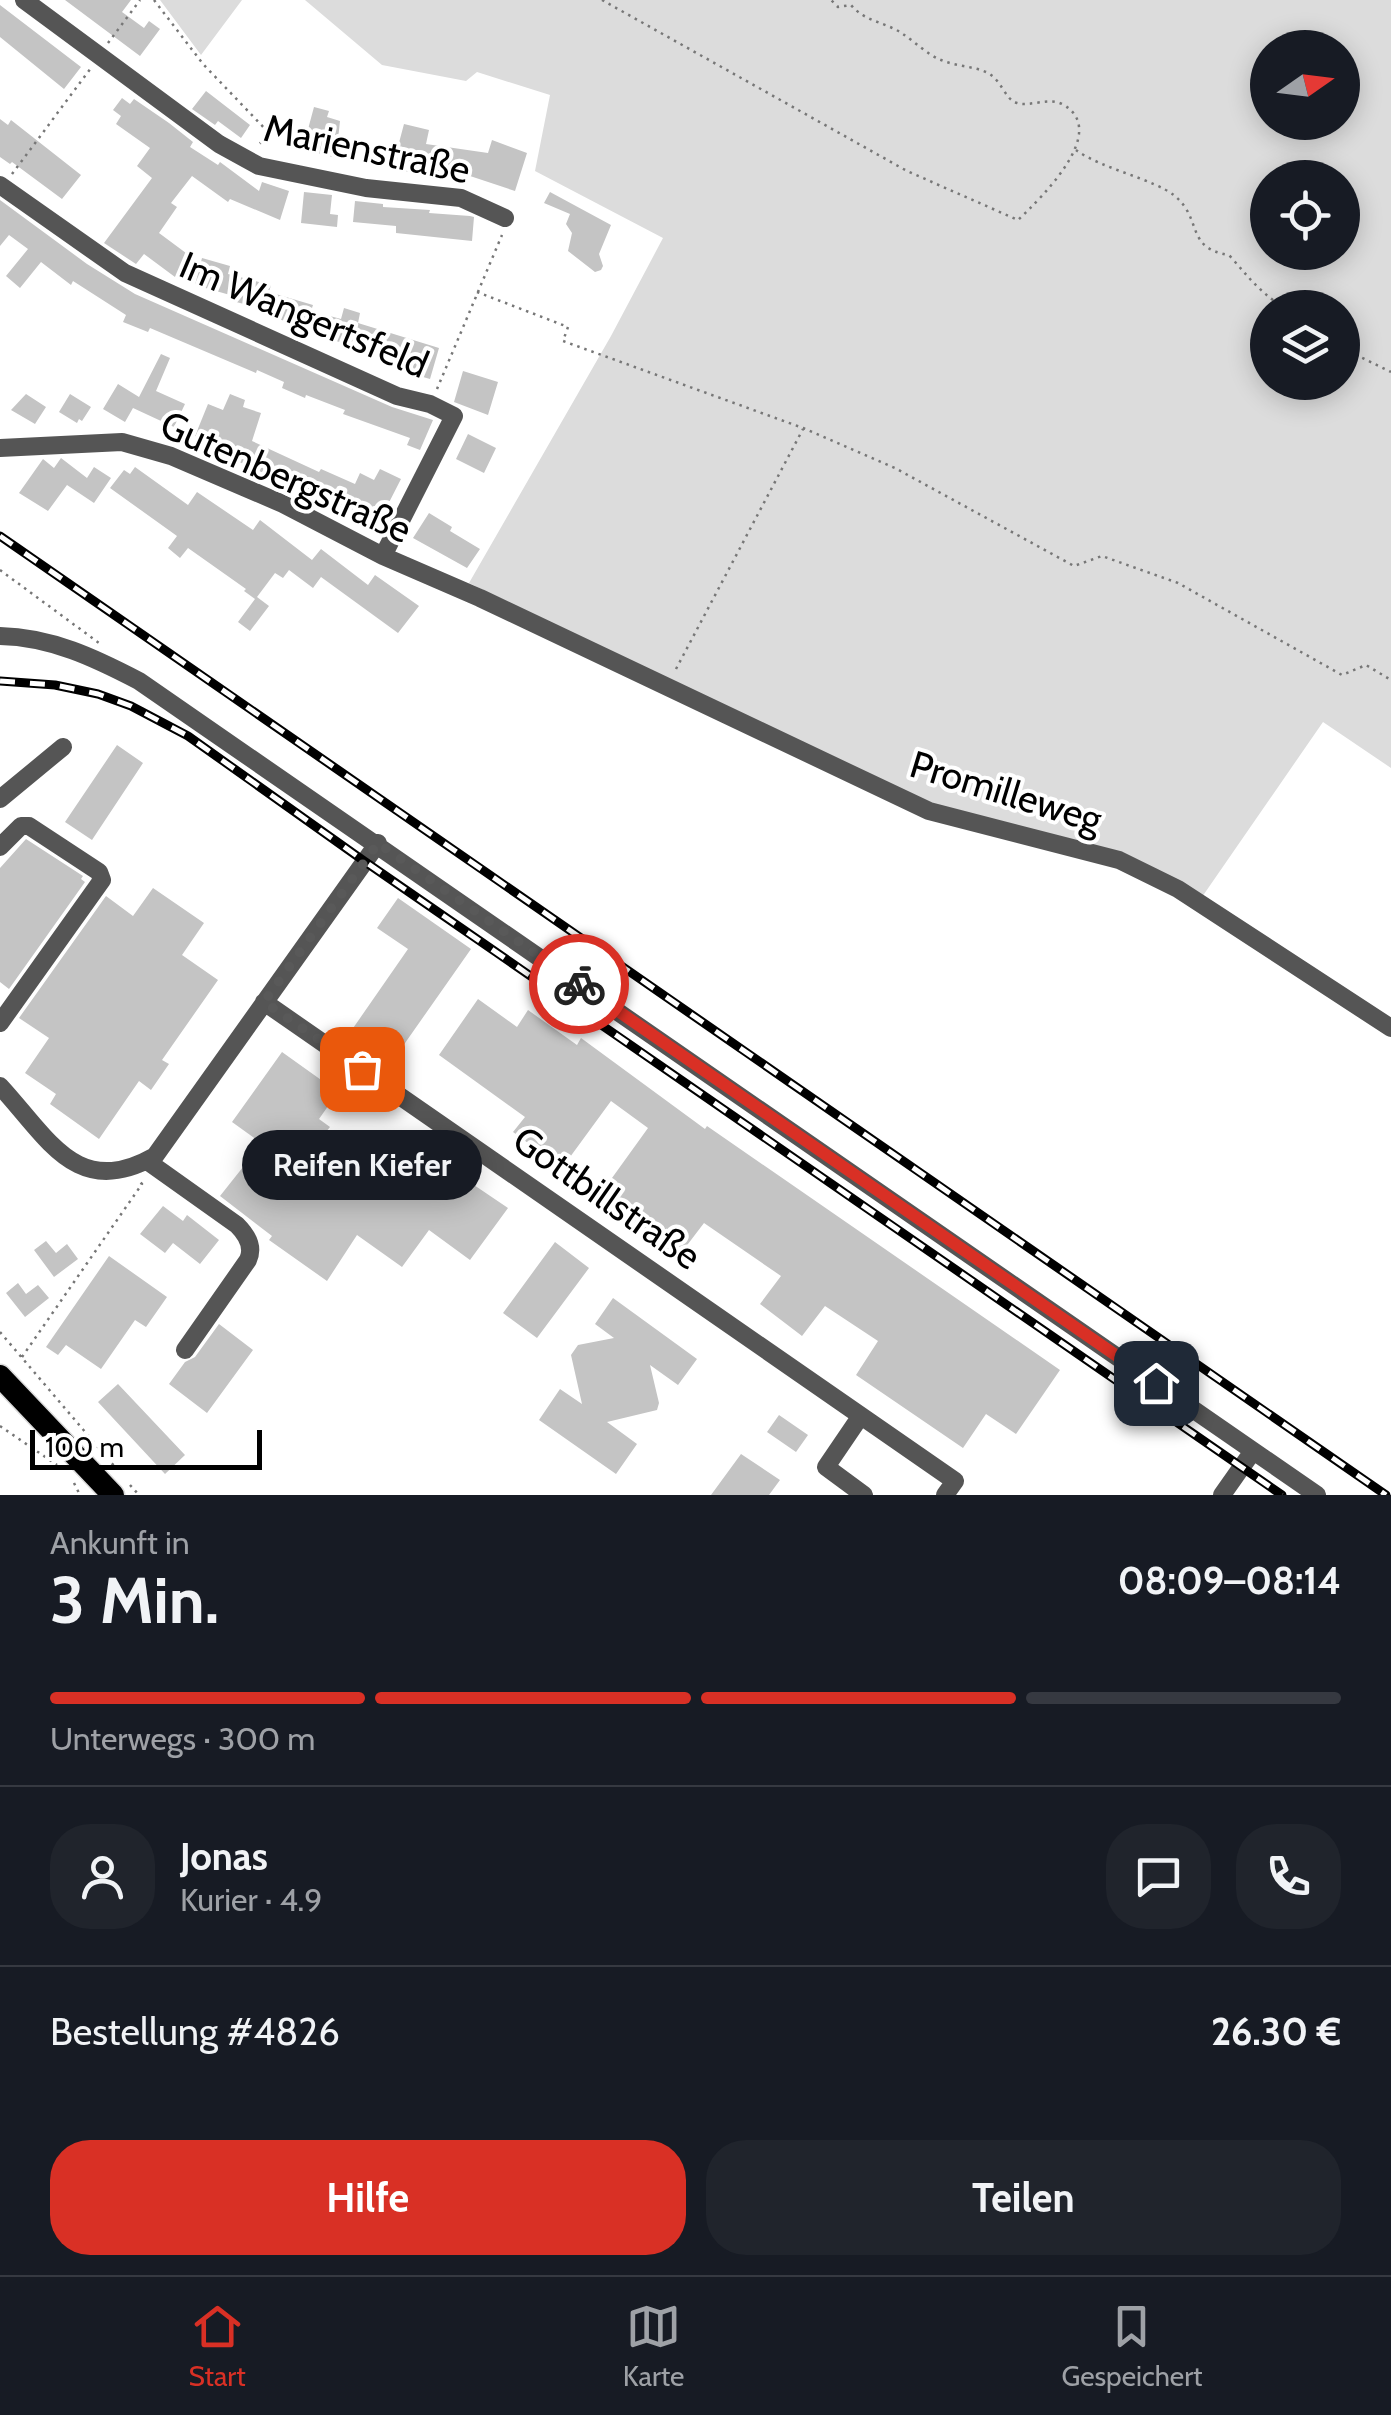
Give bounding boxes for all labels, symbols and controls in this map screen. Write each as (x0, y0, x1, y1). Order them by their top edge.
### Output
north arrow (1250, 30, 1360, 140)
map controls (1250, 30, 1360, 400)
street label: Marienstraße (260, 104, 474, 193)
button: locate (1250, 160, 1360, 270)
street label: Im Wangertsfeld (173, 241, 436, 388)
button: layers (1250, 290, 1360, 400)
street label: Gutenbergstraße (154, 400, 419, 553)
street label: Promilleweg (905, 740, 1109, 843)
courier (529, 934, 629, 1034)
icon: bike (552, 957, 607, 1012)
pin (320, 1027, 405, 1112)
icon: bag (335, 1042, 390, 1097)
street label: Gottbillstraße (504, 1116, 710, 1279)
callout: Reifen Kiefer (242, 1129, 482, 1199)
text: Reifen Kiefer (273, 1145, 451, 1184)
pin (1114, 1341, 1199, 1426)
icon: home (1129, 1356, 1184, 1411)
scale bar (30, 1425, 262, 1470)
text: 100 m (45, 1430, 124, 1464)
text: Ankunft in (50, 1523, 190, 1562)
text: 08:09–08:14 (1118, 1557, 1341, 1604)
text: 3 Min. (50, 1560, 219, 1639)
text: Unterwegs · 300 m (50, 1719, 315, 1758)
button: person (50, 1824, 155, 1929)
button: chat (1106, 1824, 1211, 1929)
button: phone (1236, 1824, 1341, 1929)
text: Jonas (180, 1833, 268, 1880)
text: Kurier · 4.9 (180, 1880, 322, 1919)
text: Bestellung #4826 (50, 2008, 340, 2055)
text: 26.30 € (1211, 2008, 1341, 2055)
button: Hilfe (50, 2140, 686, 2255)
button: Teilen (706, 2140, 1341, 2255)
tab: Start (189, 2299, 246, 2393)
tab: Karte (623, 2299, 684, 2393)
tab: Gespeichert (1061, 2299, 1202, 2393)

